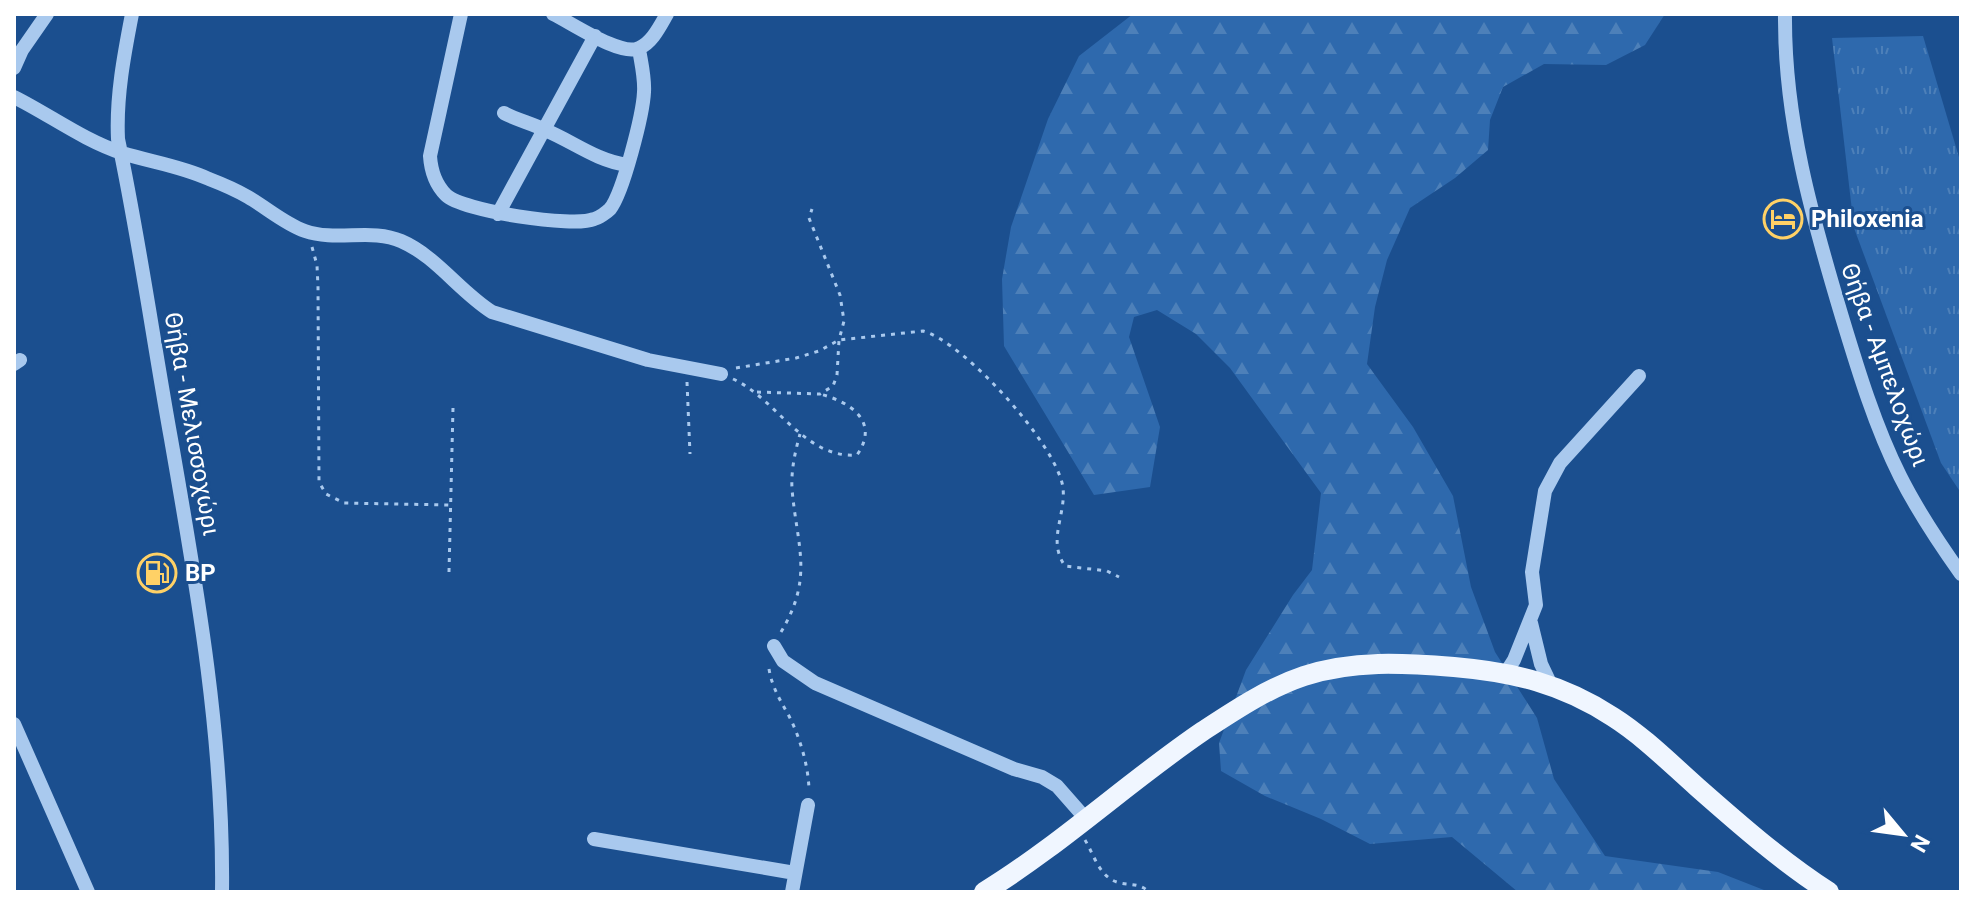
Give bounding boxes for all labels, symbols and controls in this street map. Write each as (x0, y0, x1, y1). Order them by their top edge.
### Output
hotel icon: Philoxenia (1762, 198, 1804, 240)
place label: Philoxenia (1811, 205, 1924, 233)
street label: Θήβα - Αμπελοχώρι (1835, 260, 1935, 470)
street label: Θήβα - Μελισσοχώρι (159, 310, 225, 538)
fuel station icon: BP (136, 552, 178, 594)
place label: BP (185, 559, 216, 587)
north arrow (1863, 794, 1943, 874)
text: N (1905, 831, 1935, 856)

